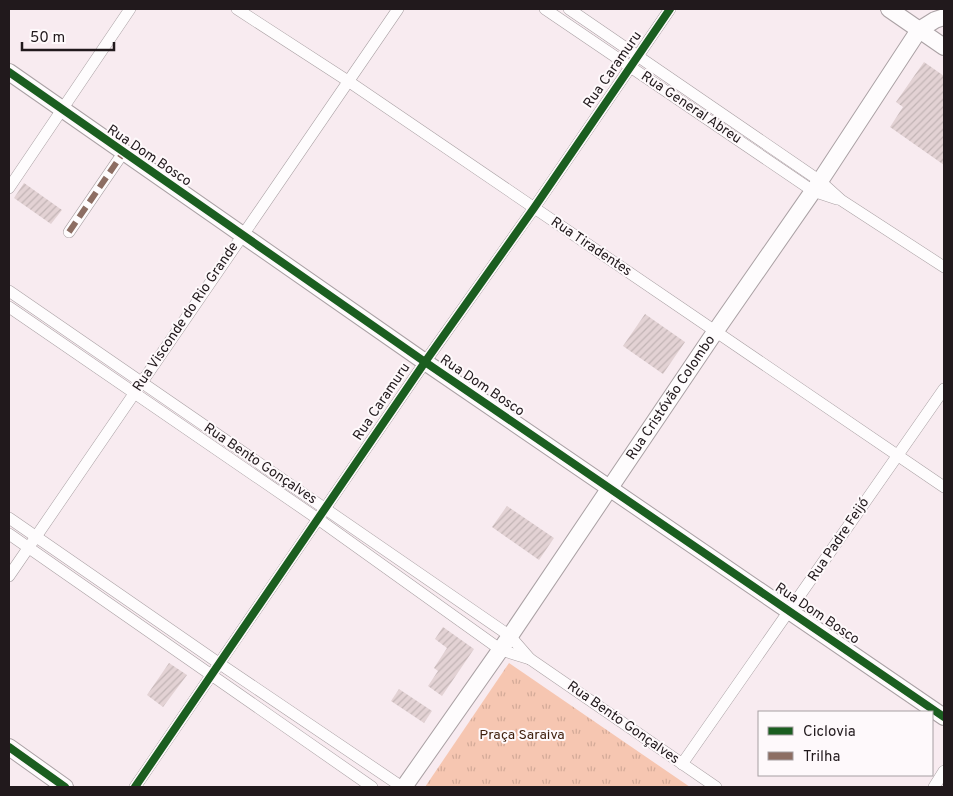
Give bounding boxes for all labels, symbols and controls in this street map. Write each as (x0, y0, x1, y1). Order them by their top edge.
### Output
scale bar (22, 20, 115, 52)
street label: Rua Caramuru (580, 28, 646, 112)
text: 50 m (30, 29, 65, 48)
street label: Rua General Abreu (638, 68, 744, 148)
street label: Rua Dom Bosco (103, 121, 195, 191)
street label: Rua Tiradentes (547, 214, 635, 280)
street label: Rua Visconde do Rio Grande (130, 239, 242, 395)
street label: Rua Cristóvão Colombo (623, 332, 719, 463)
street label: Rua Dom Bosco (436, 351, 528, 421)
street label: Rua Caramuru (350, 360, 414, 444)
street label: Rua Bento Gonçalves (200, 420, 320, 508)
street label: Rua Padre Feijó (805, 495, 873, 585)
street label: Rua Dom Bosco (771, 579, 863, 649)
street label: Rua Bento Gonçalves (564, 678, 682, 768)
legend (758, 711, 933, 776)
text: Ciclovia (803, 723, 856, 742)
park label: Praça Saraiva (479, 727, 565, 744)
text: Trilha (803, 748, 840, 767)

